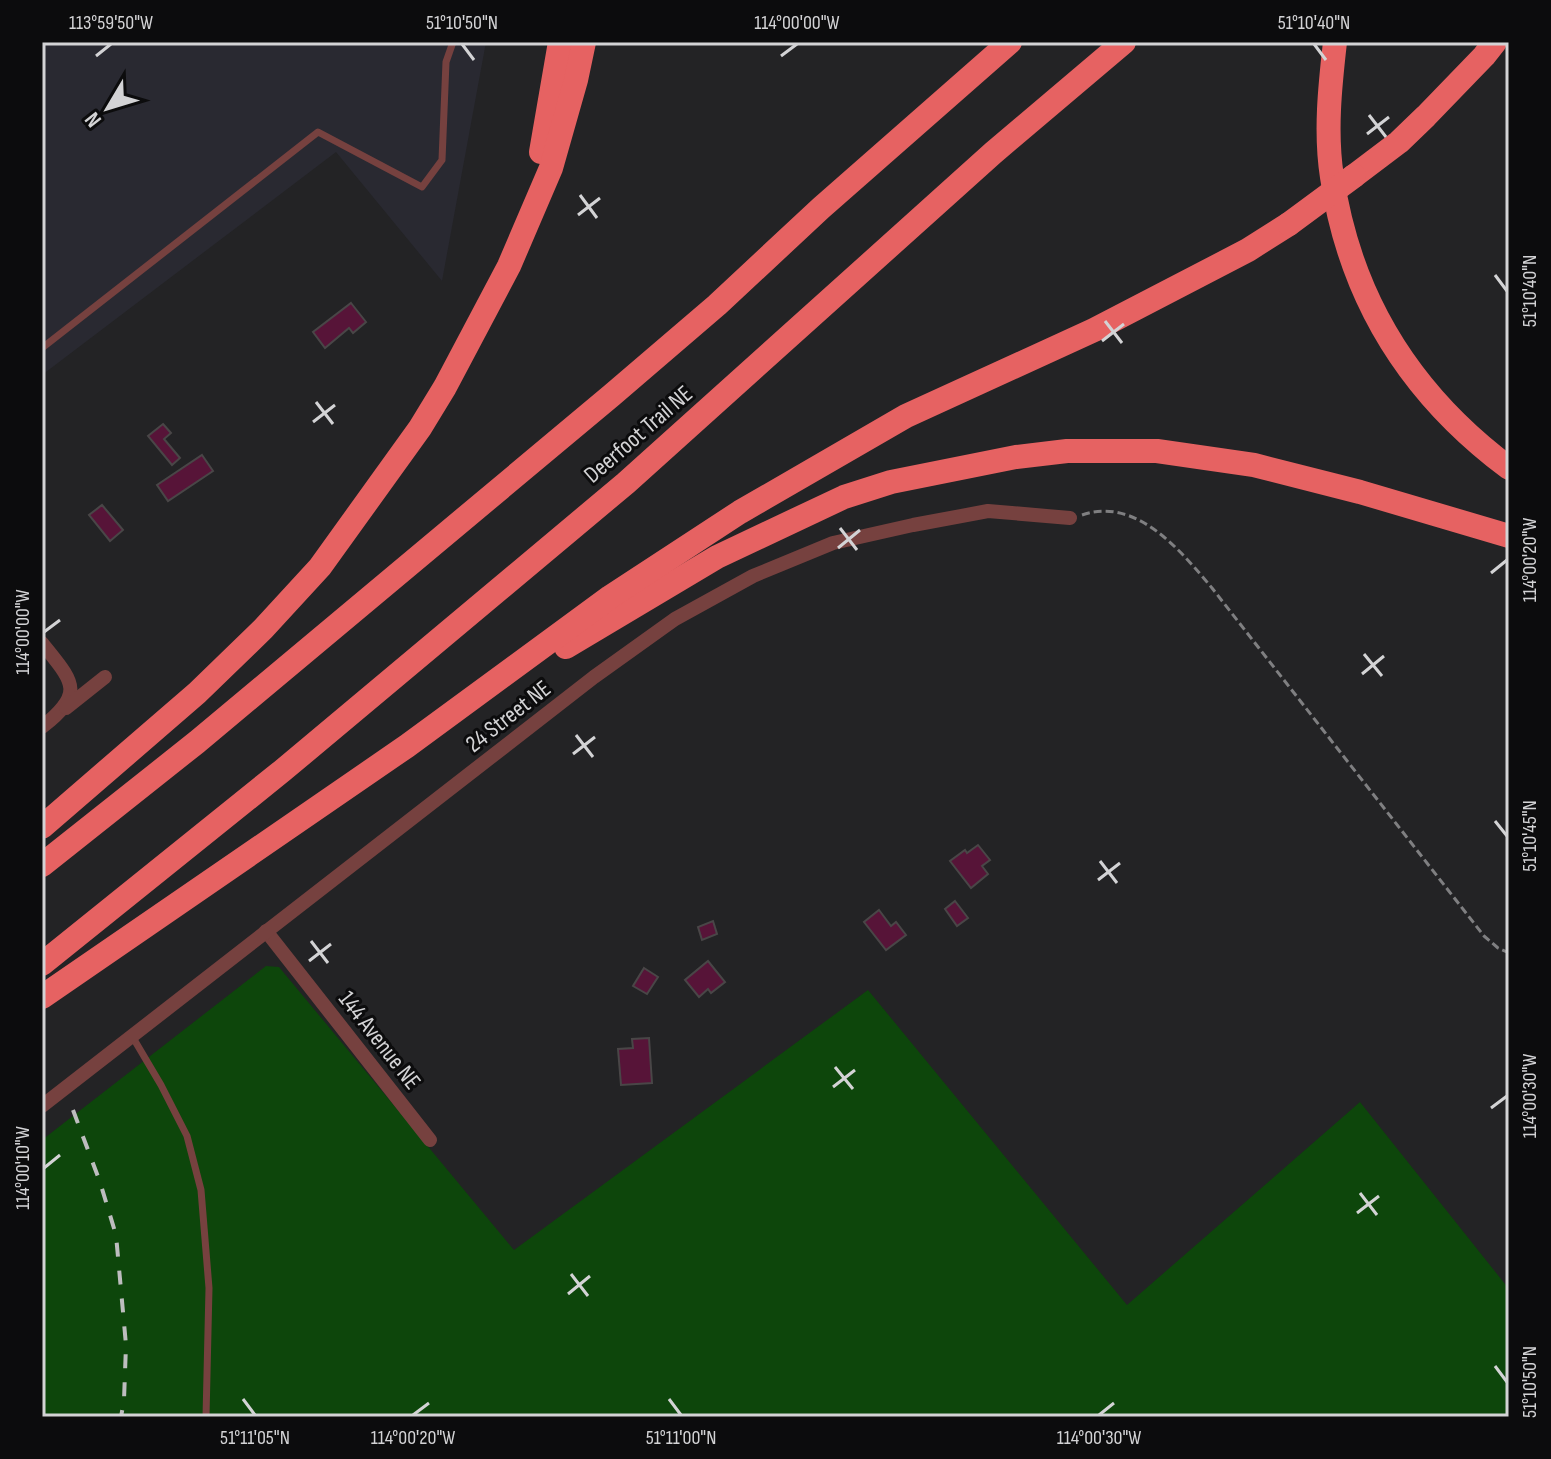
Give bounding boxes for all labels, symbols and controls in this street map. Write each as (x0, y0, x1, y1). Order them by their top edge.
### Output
text: 113°59'50"W (69, 11, 153, 35)
text: 51°10'50"N (426, 11, 498, 35)
text: 114°00'00"W (754, 11, 840, 35)
text: 51°10'40"N (1278, 11, 1350, 35)
north arrow (68, 68, 148, 148)
text: N (79, 106, 108, 132)
text: 51°10'40"N (1518, 255, 1542, 327)
street label: Deerfoot Trail NE (578, 379, 699, 489)
text: 114°00'20"W (1518, 518, 1542, 602)
text: 114°00'00"W (11, 589, 35, 675)
street label: 24 Street NE (460, 674, 557, 759)
text: 51°10'45"N (1518, 800, 1542, 872)
street label: 144 Avenue NE (332, 985, 427, 1095)
text: 114°00'30"W (1518, 1054, 1542, 1138)
text: 114°00'10"W (11, 1126, 35, 1210)
text: 51°10'50"N (1518, 1346, 1542, 1418)
text: 51°11'05"N (220, 1426, 290, 1450)
text: 114°00'20"W (371, 1426, 455, 1450)
text: 51°11'00"N (646, 1426, 716, 1450)
text: 114°00'30"W (1057, 1426, 1141, 1450)

